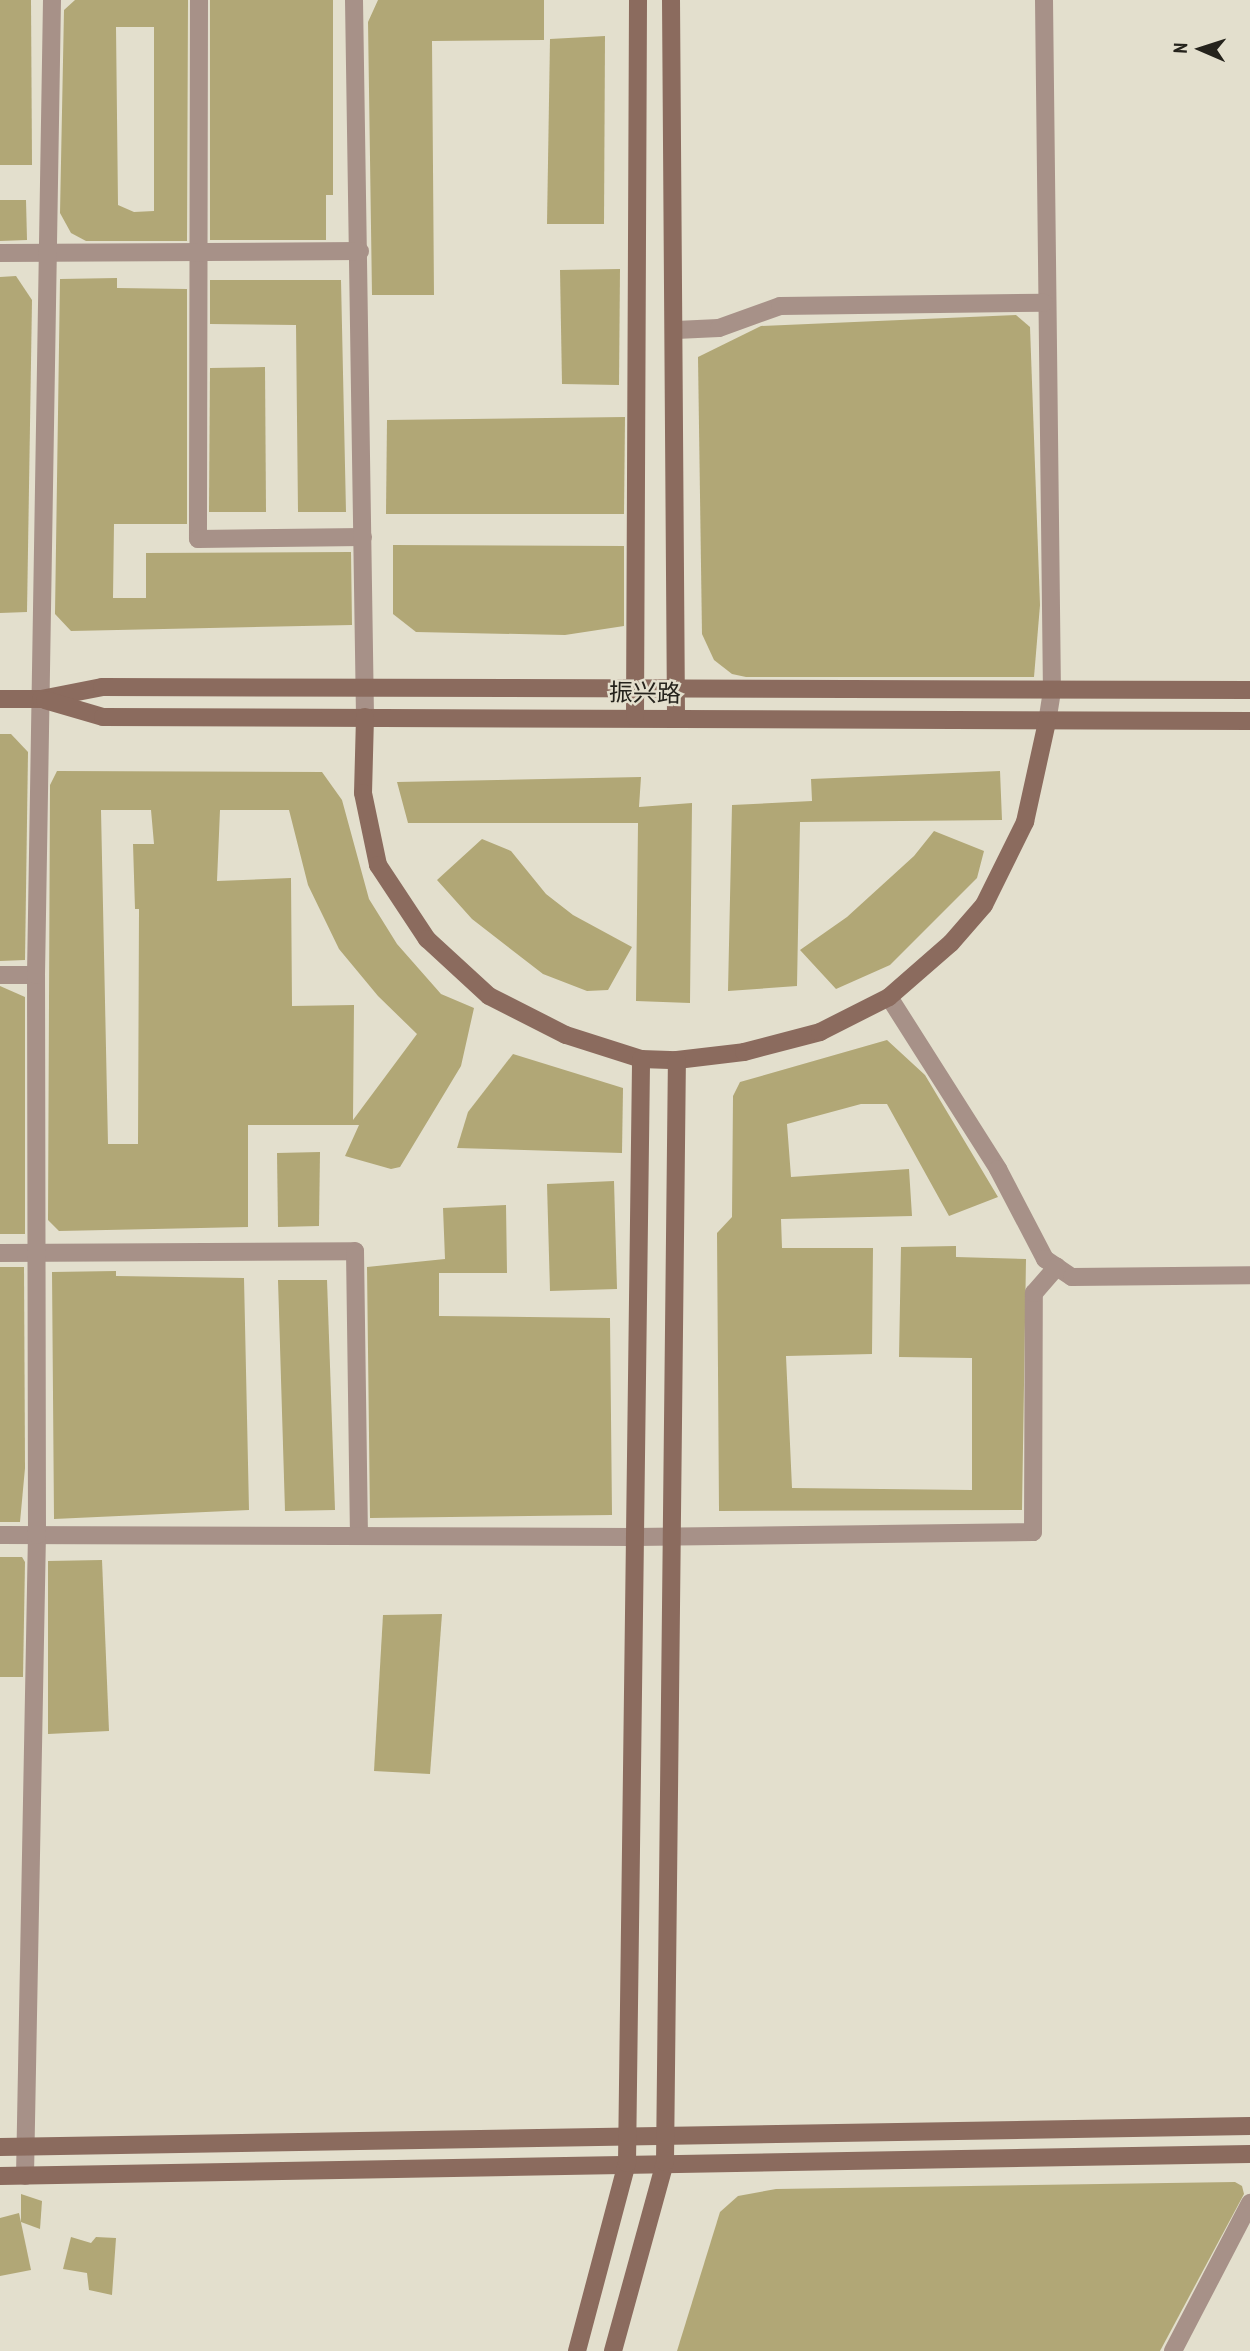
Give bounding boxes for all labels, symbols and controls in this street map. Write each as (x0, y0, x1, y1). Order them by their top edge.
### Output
north arrow (1166, 14, 1236, 84)
text: N (1168, 42, 1192, 54)
street label: 振兴路 (609, 678, 681, 708)

